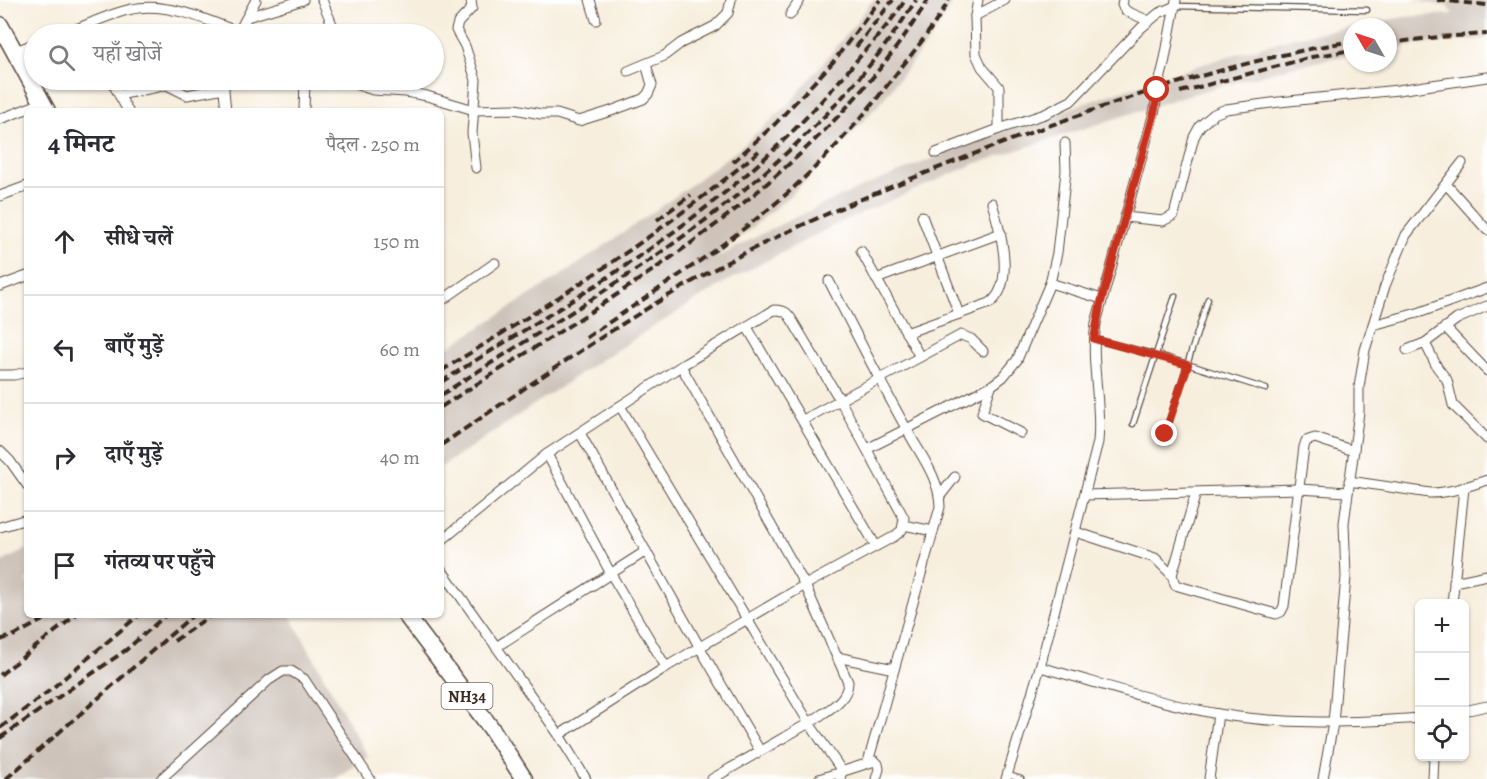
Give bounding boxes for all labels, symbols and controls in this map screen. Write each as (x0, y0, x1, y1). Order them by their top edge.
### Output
north arrow (1343, 18, 1397, 72)
search box (24, 24, 444, 90)
text: यहाँ खोजें (93, 39, 162, 69)
icon: search (45, 41, 78, 74)
route start (1143, 76, 1169, 102)
text: 4 मिनट (48, 126, 114, 161)
text: पैदल · 250 m (326, 131, 420, 158)
text: सीधे चलें (105, 223, 173, 253)
icon: ahead (48, 225, 81, 258)
text: 150 m (373, 228, 420, 255)
text: बाएँ मुड़ें (105, 331, 163, 361)
icon: left (48, 333, 81, 366)
text: 60 m (380, 336, 420, 363)
route end (1151, 420, 1177, 446)
text: दाएँ मुड़ें (105, 439, 163, 469)
icon: right (48, 441, 81, 474)
text: 40 m (380, 444, 420, 471)
text: गंतव्य पर पहुँचे (105, 547, 214, 577)
icon: arrive (48, 549, 81, 582)
map controls (1415, 599, 1469, 761)
button: + (1415, 599, 1469, 653)
button: − (1415, 653, 1469, 707)
road number: NH34 (442, 683, 492, 709)
button: locate (1415, 707, 1469, 761)

